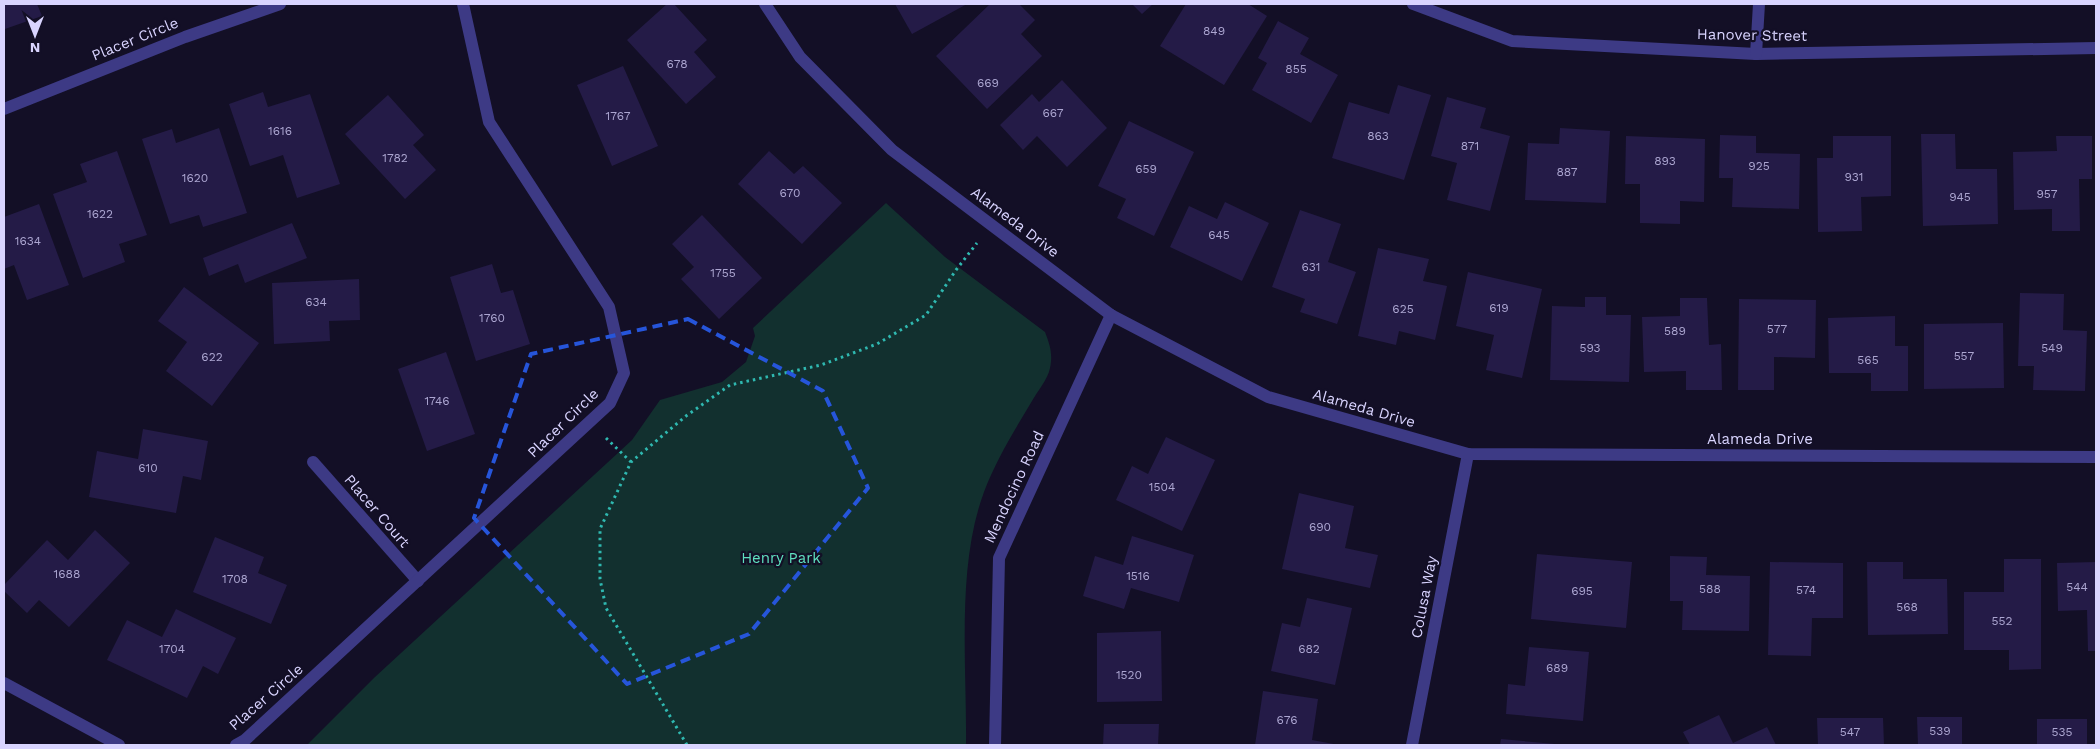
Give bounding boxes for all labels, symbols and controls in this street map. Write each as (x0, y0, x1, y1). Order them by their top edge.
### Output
north arrow (10, 10, 60, 60)
street label: Placer Circle (89, 13, 181, 65)
house number: 849 (1203, 24, 1225, 38)
street label: Hanover Street (1697, 25, 1808, 45)
text: N (30, 40, 40, 56)
house number: 678 (666, 57, 688, 71)
house number: 855 (1285, 62, 1307, 76)
house number: 669 (977, 76, 999, 90)
house number: 667 (1042, 106, 1064, 120)
house number: 1767 (605, 109, 631, 123)
house number: 1616 (268, 124, 292, 138)
house number: 863 (1367, 129, 1389, 143)
house number: 871 (1461, 139, 1479, 153)
house number: 1782 (382, 151, 408, 165)
house number: 893 (1654, 154, 1676, 168)
house number: 925 (1748, 159, 1770, 173)
house number: 659 (1135, 162, 1157, 176)
house number: 887 (1556, 165, 1578, 179)
house number: 931 (1845, 170, 1863, 184)
house number: 1620 (182, 171, 208, 185)
street label: Alameda Drive (967, 183, 1063, 261)
house number: 670 (779, 186, 801, 200)
house number: 957 (2036, 187, 2058, 201)
house number: 945 (1949, 190, 1971, 204)
house number: 1622 (87, 207, 113, 221)
house number: 645 (1208, 228, 1230, 242)
house number: 1634 (15, 234, 41, 248)
house number: 631 (1302, 260, 1320, 274)
house number: 1755 (710, 266, 736, 280)
house number: 634 (305, 295, 327, 309)
house number: 619 (1489, 301, 1509, 315)
house number: 625 (1392, 302, 1414, 316)
house number: 1760 (479, 311, 505, 325)
house number: 577 (1767, 322, 1787, 336)
house number: 589 (1664, 324, 1686, 338)
house number: 593 (1579, 341, 1601, 355)
house number: 549 (2041, 341, 2063, 355)
house number: 557 (1954, 349, 1975, 363)
house number: 622 (201, 350, 223, 364)
house number: 565 (1857, 353, 1879, 367)
street label: Placer Circle (524, 385, 602, 461)
street label: Alameda Drive (1311, 385, 1417, 431)
house number: 1746 (424, 394, 450, 408)
street label: Mendocino Road (980, 428, 1048, 546)
street label: Alameda Drive (1707, 430, 1813, 448)
house number: 610 (138, 461, 158, 475)
street label: Placer Court (340, 471, 414, 552)
house number: 1504 (1149, 480, 1175, 494)
house number: 690 (1309, 520, 1331, 534)
park label: Henry Park (741, 549, 821, 567)
street label: Colusa Way (1407, 554, 1441, 640)
house number: 1688 (54, 567, 80, 581)
house number: 1516 (1126, 569, 1150, 583)
house number: 1708 (222, 572, 248, 586)
house number: 544 (2066, 580, 2088, 594)
house number: 588 (1699, 582, 1721, 596)
house number: 574 (1796, 583, 1816, 597)
house number: 695 (1571, 584, 1593, 598)
house number: 568 (1896, 600, 1918, 614)
house number: 552 (1992, 614, 2012, 628)
house number: 1704 (159, 642, 185, 656)
house number: 682 (1298, 642, 1320, 656)
street label: Placer Circle (225, 660, 307, 734)
house number: 689 (1546, 661, 1568, 675)
house number: 1520 (1116, 668, 1142, 682)
house number: 676 (1277, 713, 1297, 727)
house number: 539 (1929, 724, 1951, 738)
house number: 547 (1840, 725, 1860, 739)
house number: 535 (2052, 725, 2072, 739)

